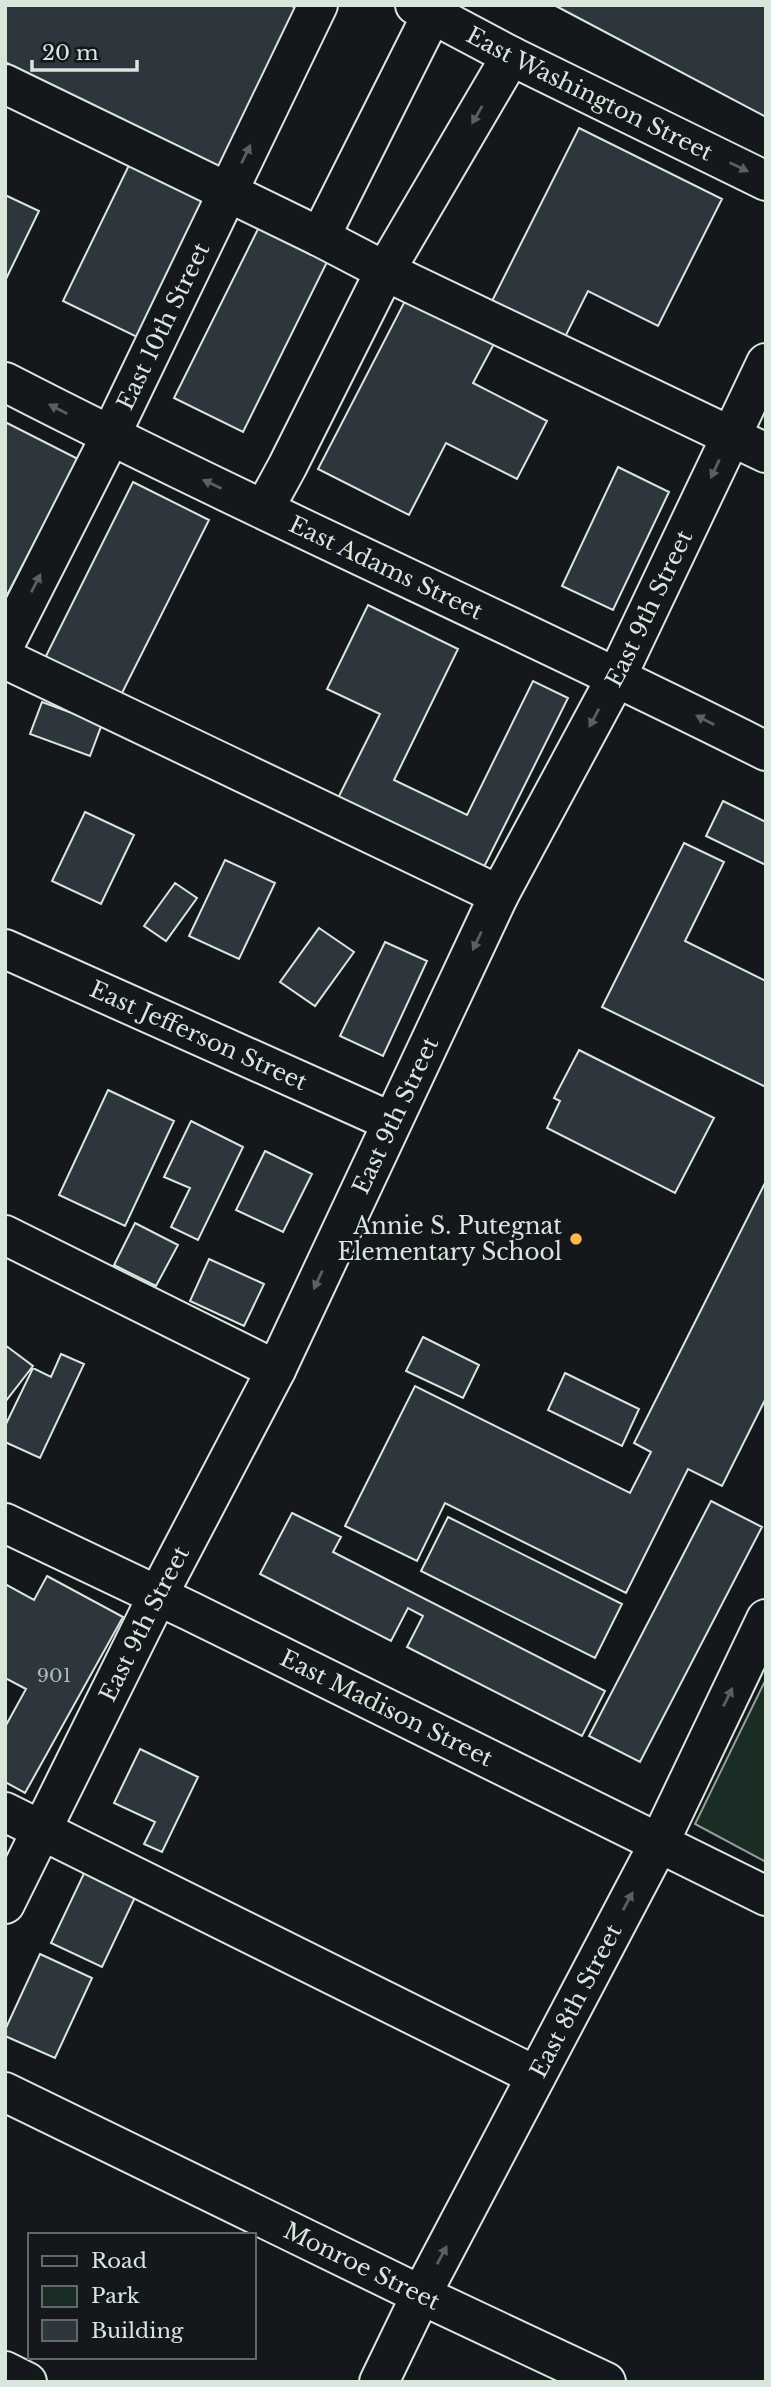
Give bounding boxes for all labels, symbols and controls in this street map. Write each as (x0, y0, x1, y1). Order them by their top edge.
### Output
street label: East Washington Street (462, 21, 718, 167)
scale bar (32, 28, 136, 72)
text: 20 m (42, 40, 99, 66)
one-way arrow (470, 105, 483, 124)
one-way arrow (240, 144, 252, 164)
one-way arrow (729, 162, 749, 173)
street label: East 10th Street (111, 238, 215, 414)
one-way arrow (47, 403, 67, 415)
one-way arrow (710, 459, 721, 479)
one-way arrow (202, 479, 222, 490)
street label: East Adams Street (285, 510, 488, 626)
street label: East 9th Street (600, 525, 698, 692)
one-way arrow (30, 573, 42, 593)
one-way arrow (588, 708, 600, 727)
one-way arrow (695, 714, 715, 725)
one-way arrow (471, 931, 483, 951)
street label: East Jefferson Street (86, 975, 312, 1096)
street label: East 9th Street (347, 1032, 444, 1199)
place label: Annie S. Putegnat Elementary School (337, 1212, 562, 1266)
marker: Annie S. Putegnat Elementary School (568, 1231, 584, 1247)
one-way arrow (312, 1270, 324, 1290)
street label: East 9th Street (94, 1541, 195, 1706)
street label: East Madison Street (276, 1644, 498, 1773)
house number: 901 (37, 1664, 71, 1687)
one-way arrow (722, 1687, 734, 1707)
one-way arrow (621, 1891, 633, 1911)
street label: East 8th Street (524, 1919, 628, 2082)
street label: Monroe Street (279, 2216, 445, 2316)
legend (28, 2233, 256, 2359)
one-way arrow (437, 2245, 448, 2265)
text: Road (91, 2248, 147, 2274)
text: Park (91, 2283, 140, 2309)
text: Building (91, 2318, 184, 2344)

